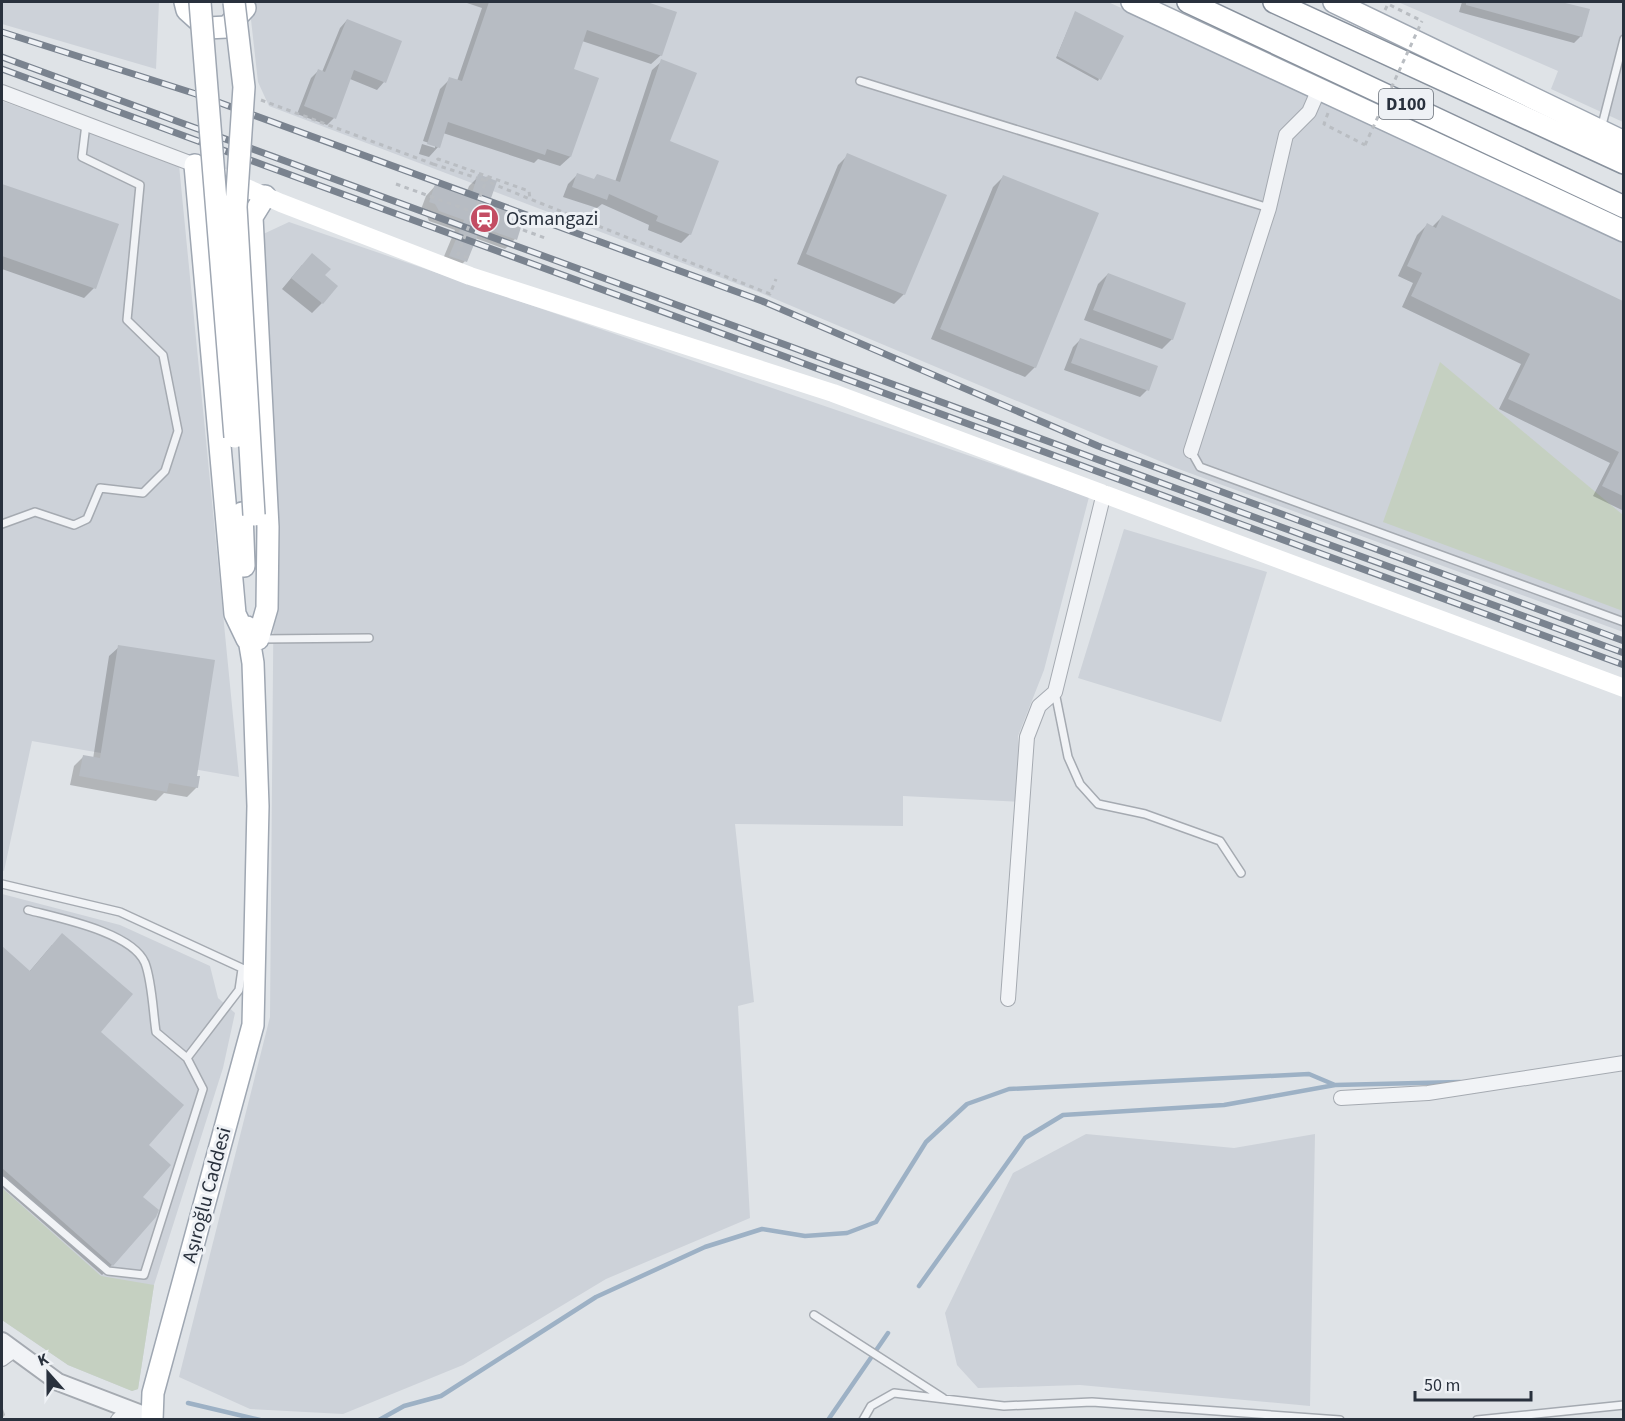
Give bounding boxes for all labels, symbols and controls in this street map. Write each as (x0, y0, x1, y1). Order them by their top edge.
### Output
road number: D100 (1379, 89, 1433, 119)
station icon: Osmangazi (469, 203, 501, 235)
place label: Osmangazi (506, 205, 599, 233)
street label: Aşıroğlu Caddesi (175, 1124, 239, 1266)
north arrow (18, 1343, 78, 1403)
text: K (34, 1348, 52, 1372)
scale bar (1415, 1364, 1530, 1402)
text: 50 m (1424, 1373, 1460, 1398)

